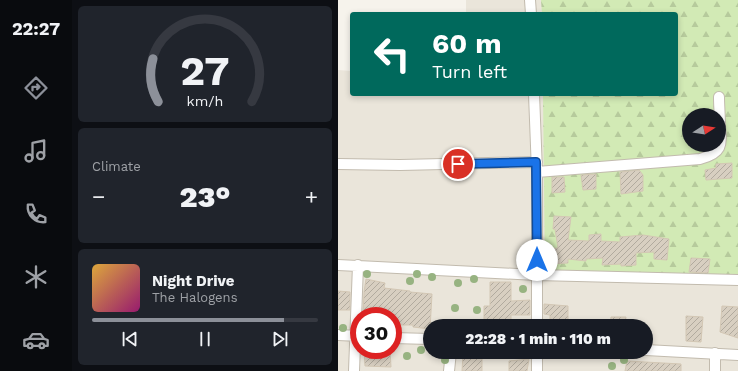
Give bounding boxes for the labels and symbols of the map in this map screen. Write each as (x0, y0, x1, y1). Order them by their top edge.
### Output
north arrow (682, 108, 726, 152)
pin (441, 147, 475, 181)
position arrow (516, 239, 558, 281)
speed limit sign: 30 (350, 307, 402, 359)

